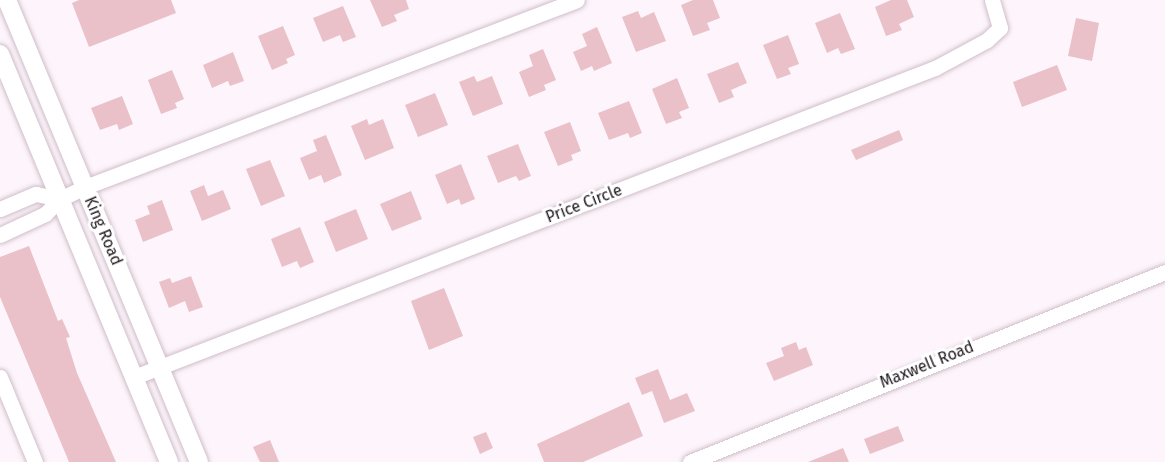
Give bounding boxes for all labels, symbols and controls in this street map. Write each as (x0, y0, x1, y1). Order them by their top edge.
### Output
street label: Price Circle (543, 181, 625, 227)
street label: King Road (80, 194, 126, 268)
street label: Maxwell Road (877, 337, 977, 393)

